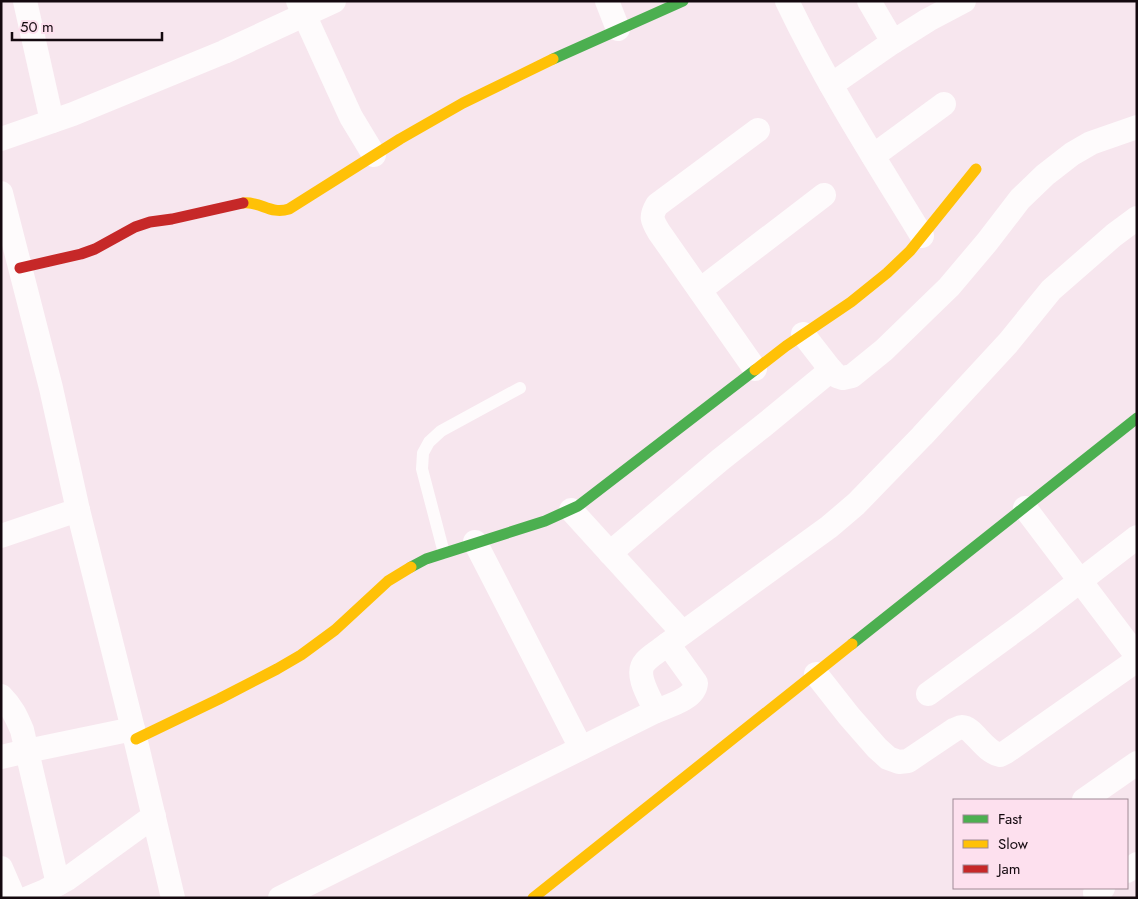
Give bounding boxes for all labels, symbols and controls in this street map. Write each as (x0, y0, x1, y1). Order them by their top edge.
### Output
scale bar (12, 10, 162, 42)
text: 50 m (20, 16, 54, 38)
legend (953, 799, 1128, 889)
text: Fast (998, 808, 1022, 830)
text: Slow (998, 833, 1029, 855)
text: Jam (996, 858, 1021, 880)

